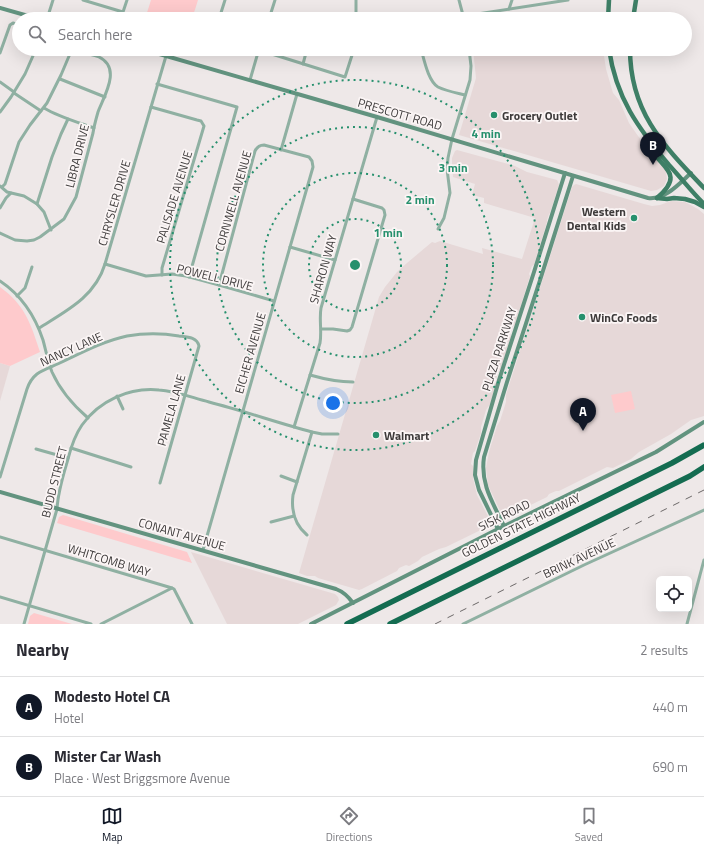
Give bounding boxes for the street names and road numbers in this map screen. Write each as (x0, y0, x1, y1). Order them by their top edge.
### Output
street label: PRESCOTT ROAD (356, 93, 445, 135)
street label: LIBRA DRIVE (60, 122, 94, 190)
street label: PALISADE AVENUE (151, 148, 197, 246)
street label: CORNWELL AVENUE (210, 148, 257, 254)
street label: CHRYSLER DRIVE (93, 157, 135, 248)
street label: SHARON WAY (304, 232, 342, 306)
street label: POWELL DRIVE (175, 258, 256, 296)
street label: PLAZA PARKWAY (476, 304, 522, 394)
street label: EICHER AVENUE (229, 310, 271, 396)
street label: NANCY LANE (37, 327, 106, 371)
street label: PAMELA LANE (152, 372, 190, 448)
street label: BUDD STREET (36, 444, 72, 520)
street label: GOLDEN STATE HIGHWAY (458, 488, 584, 562)
street label: SISK ROAD (475, 494, 533, 536)
street label: CONANT AVENUE (136, 513, 228, 556)
street label: BRINK AVENUE (540, 533, 619, 583)
street label: WHITCOMB WAY (65, 538, 153, 582)

